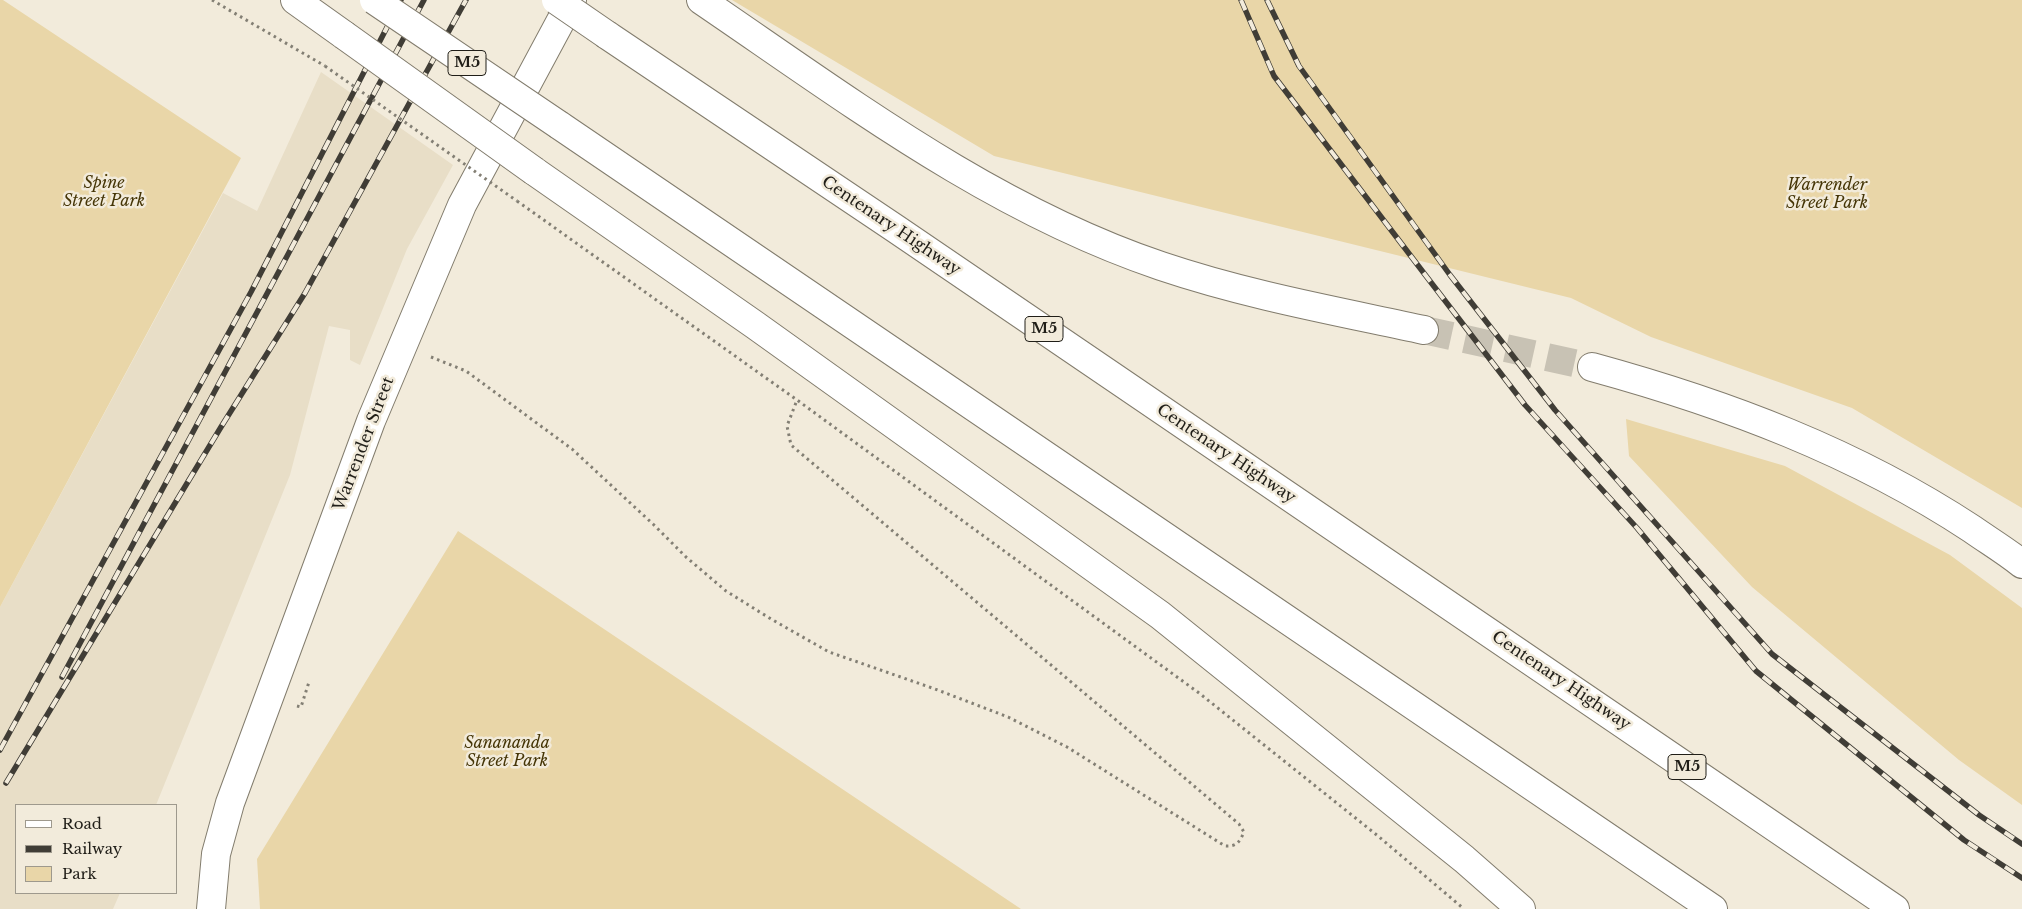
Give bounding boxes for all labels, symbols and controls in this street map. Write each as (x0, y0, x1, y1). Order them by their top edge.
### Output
road number: M5 (448, 50, 486, 76)
street label: Centenary Highway (818, 172, 964, 280)
park label: Spine Street Park (63, 173, 145, 211)
park label: Warrender Street Park (1786, 175, 1868, 213)
road number: M5 (1025, 316, 1063, 342)
street label: Warrender Street (330, 374, 398, 514)
street label: Centenary Highway (1153, 400, 1299, 508)
street label: Centenary Highway (1488, 627, 1634, 735)
park label: Sanananda Street Park (464, 733, 550, 771)
road number: M5 (1668, 754, 1706, 780)
legend (15, 804, 178, 894)
text: Road (62, 814, 102, 833)
text: Railway (62, 839, 122, 858)
text: Park (62, 864, 97, 883)

